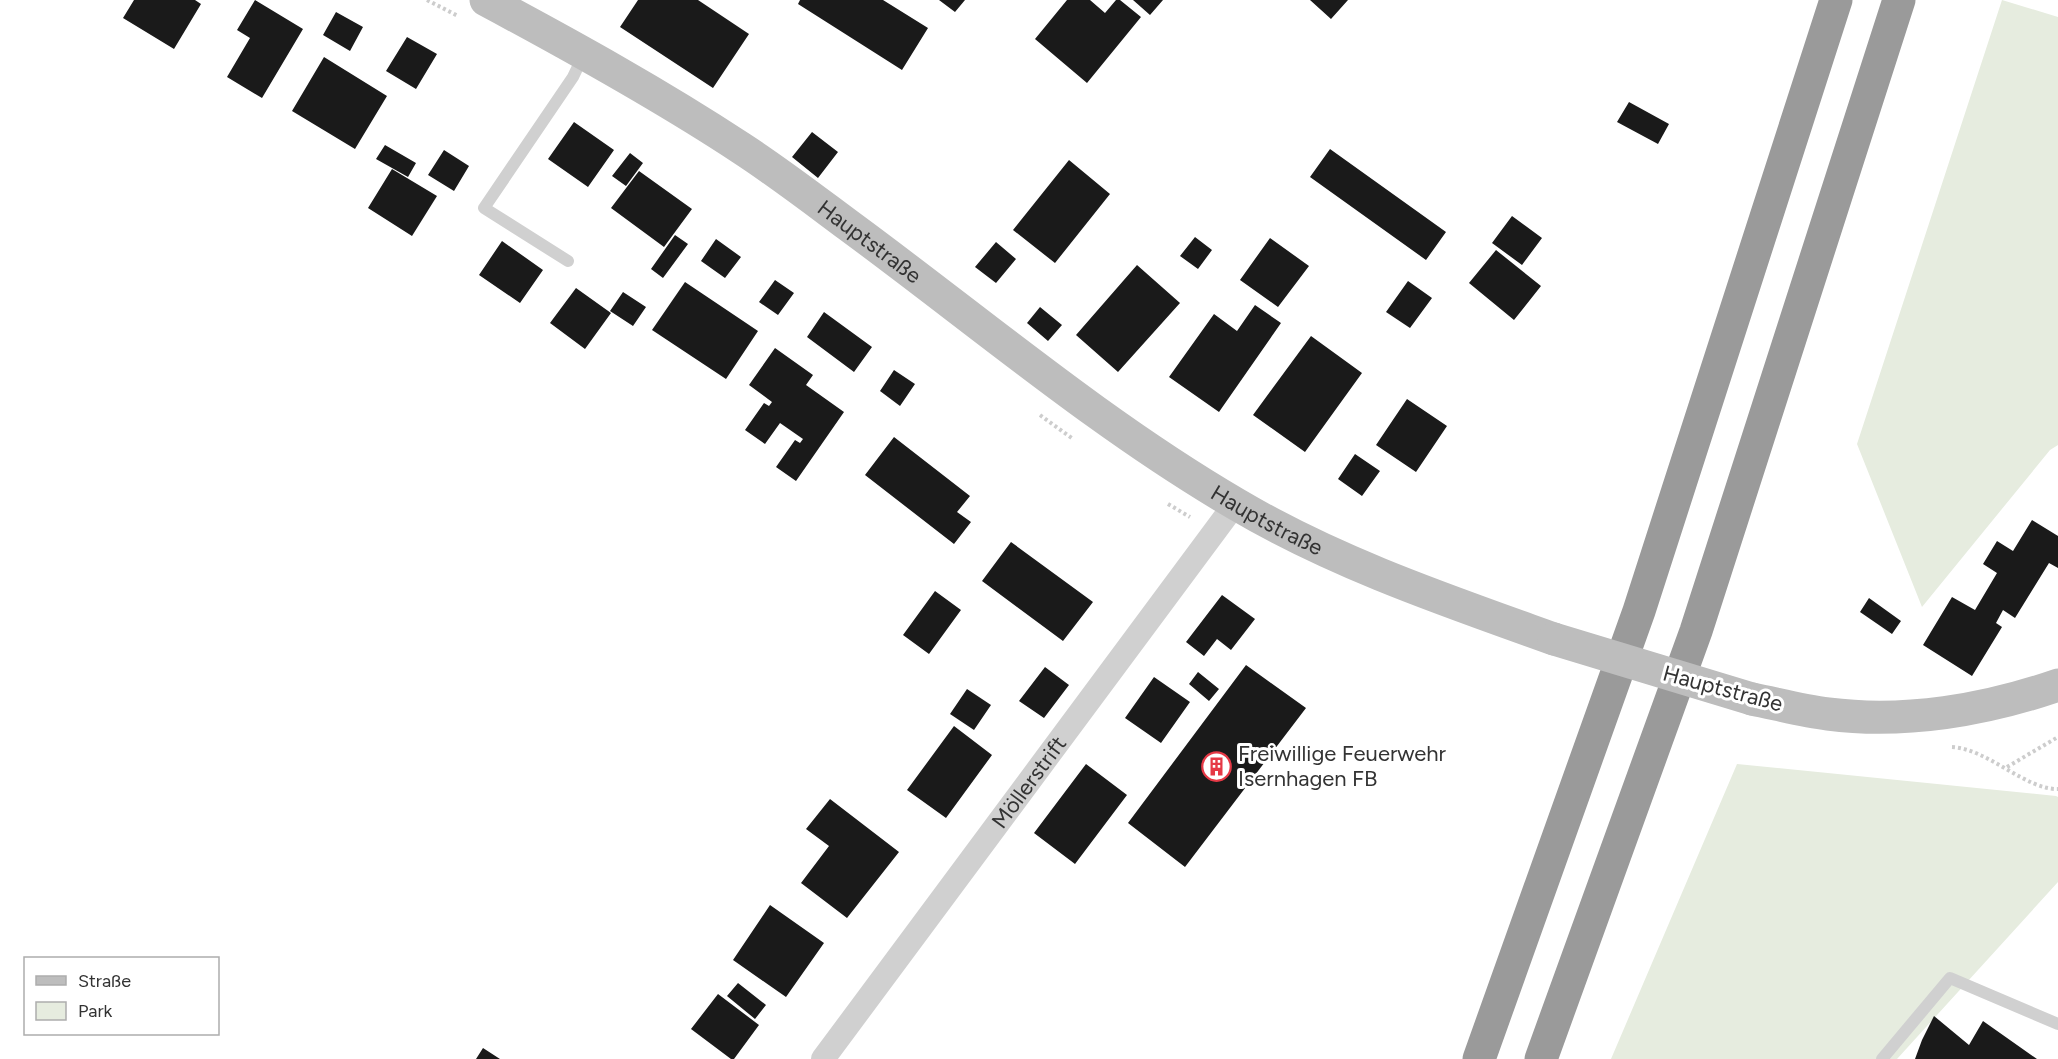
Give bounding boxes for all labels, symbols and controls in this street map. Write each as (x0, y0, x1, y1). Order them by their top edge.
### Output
street label: Hauptstraße (812, 194, 927, 289)
street label: Hauptstraße (1206, 479, 1327, 561)
street label: Hauptstraße (1660, 660, 1786, 717)
street label: Möllerstrift (986, 731, 1072, 834)
place label: Freiwillige Feuerwehr Isernhagen FB (1238, 740, 1447, 792)
building icon: Freiwillige Feuerwehr Isernhagen FB (1201, 750, 1233, 782)
legend (24, 957, 219, 1035)
text: Straße (78, 970, 131, 992)
text: Park (78, 1000, 113, 1022)

